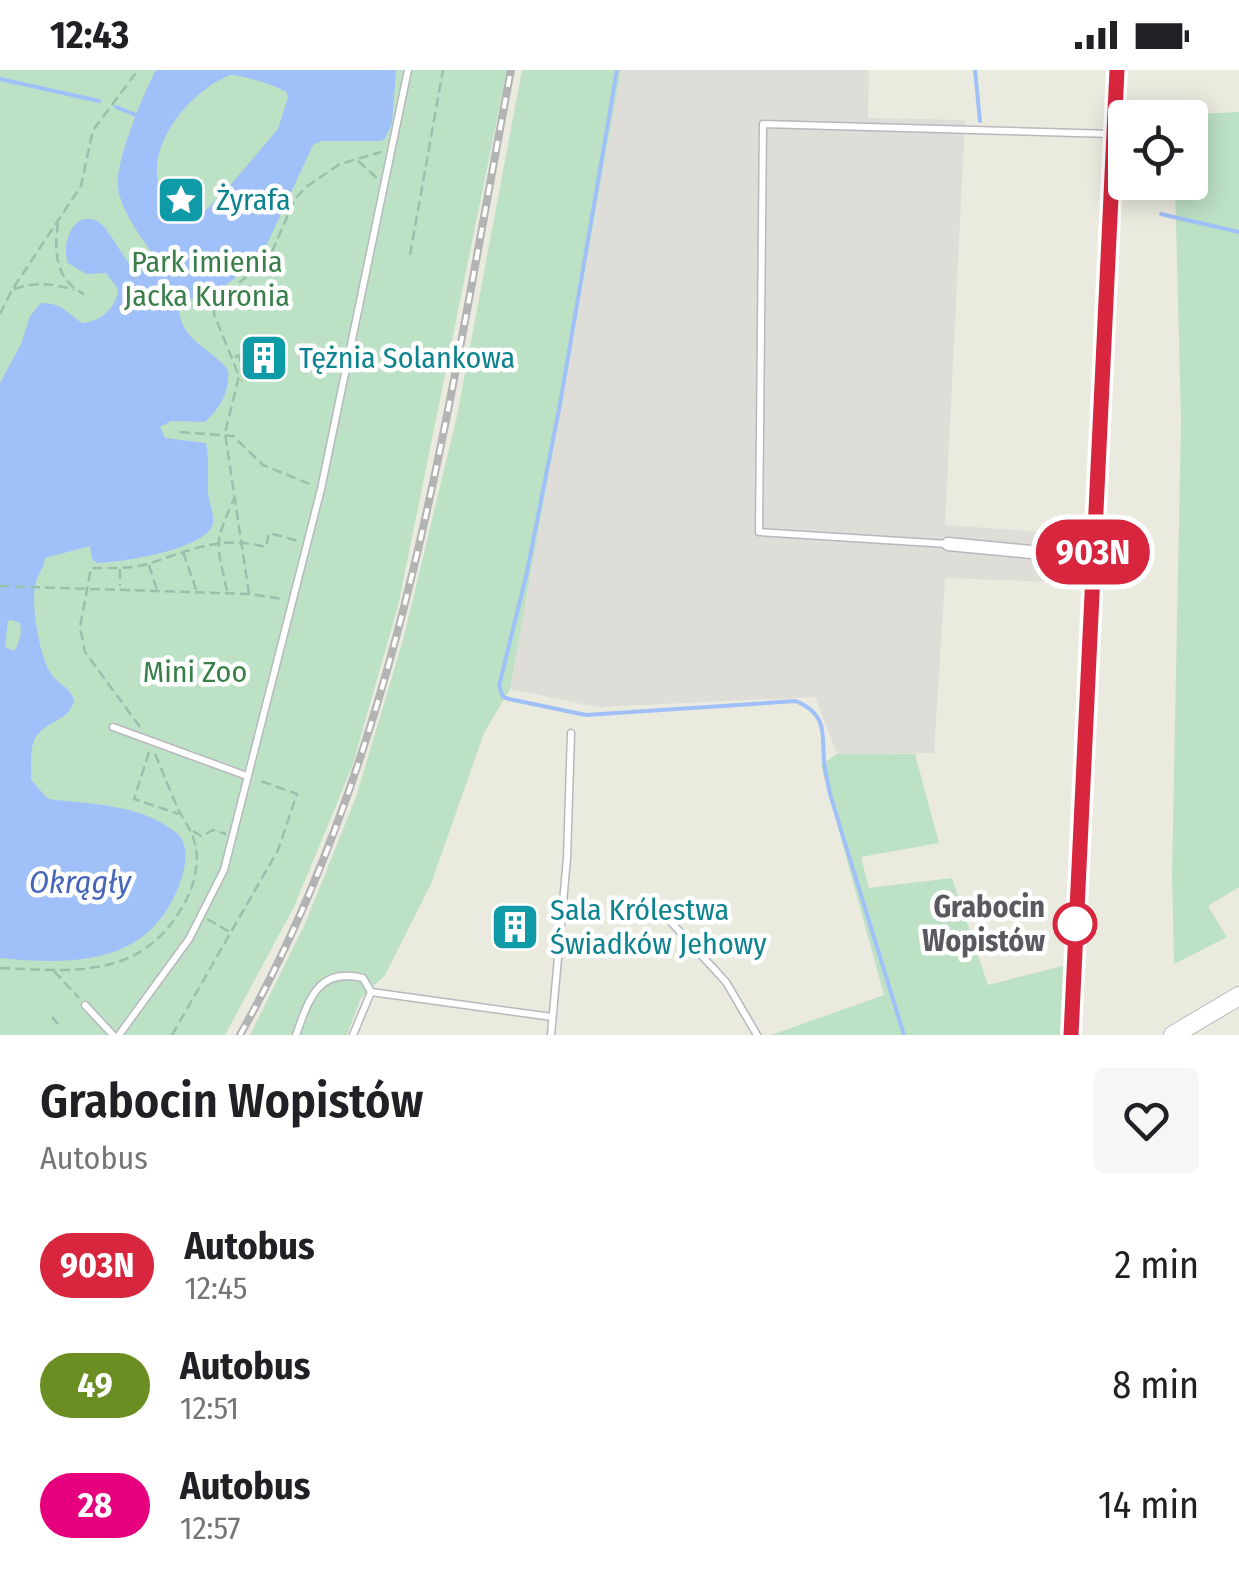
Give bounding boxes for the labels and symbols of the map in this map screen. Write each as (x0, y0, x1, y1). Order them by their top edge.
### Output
place icon: Żyrafa (155, 174, 207, 226)
place label: Żyrafa (216, 182, 291, 218)
park label: Park imienia Jacka Kuronia (124, 244, 290, 314)
building icon: Tężnia Solankowa (238, 332, 290, 384)
place label: Tężnia Solankowa (299, 340, 515, 376)
line badge: 903N (1023, 520, 1163, 584)
park label: Mini Zoo (143, 654, 247, 690)
water label: Okrągły (29, 863, 133, 901)
place label: Grabocin Wopistów (922, 889, 1045, 959)
place label: Sala Królestwa Świadków Jehowy (550, 892, 767, 962)
building icon: Sala Królestwa Świadków Jehowy (489, 901, 541, 953)
marker: Grabocin Wopistów (1054, 903, 1096, 945)

